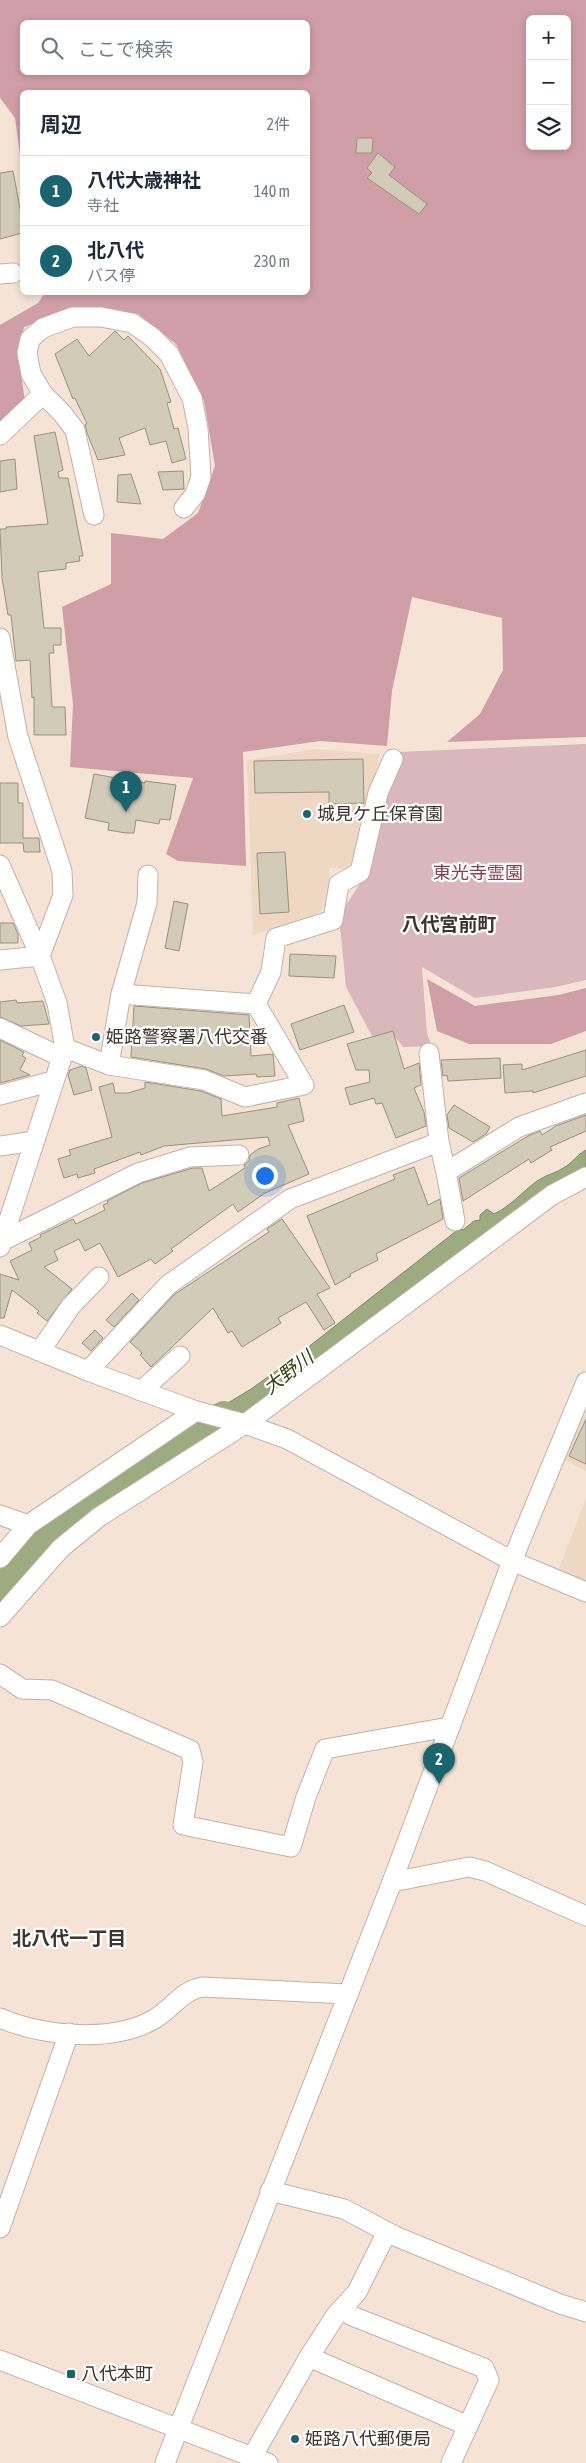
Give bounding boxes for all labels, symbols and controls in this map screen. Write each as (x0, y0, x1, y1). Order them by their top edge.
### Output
map controls (526, 15, 571, 150)
button: + (526, 15, 571, 60)
search box (20, 20, 310, 75)
icon: search (38, 34, 66, 62)
text: ここで検索 (78, 38, 173, 60)
button: − (526, 60, 571, 105)
button: layers (526, 105, 571, 150)
text: 周辺 (40, 112, 82, 136)
text: 2件 (266, 115, 290, 133)
text: 八代大歳神社 (87, 169, 201, 191)
text: 1 (52, 182, 60, 200)
text: 140 m (254, 182, 290, 200)
text: 寺社 (87, 196, 119, 214)
text: 北八代 (87, 239, 144, 261)
text: 2 (52, 252, 60, 270)
text: 230 m (254, 252, 290, 270)
text: バス停 (87, 266, 135, 284)
pin: 1 (110, 771, 142, 812)
place label: 城見ケ丘保育園 (317, 803, 443, 824)
marker: 城見ケ丘保育園 (301, 808, 313, 820)
park label: 東光寺霊園 (433, 862, 523, 883)
district label: 八代宮前町 (401, 913, 497, 935)
place label: 姫路警察署八代交番 (106, 1026, 268, 1047)
marker: 姫路警察署八代交番 (90, 1031, 102, 1043)
your location (252, 1163, 278, 1189)
water label: 大野川 (259, 1345, 319, 1398)
pin: 2 (423, 1743, 455, 1784)
district label: 北八代一丁目 (12, 1927, 126, 1949)
place label: 八代本町 (81, 2363, 153, 2384)
marker: 八代本町 (65, 2368, 77, 2380)
place label: 姫路八代郵便局 (305, 2428, 431, 2449)
marker: 姫路八代郵便局 (289, 2433, 301, 2445)

